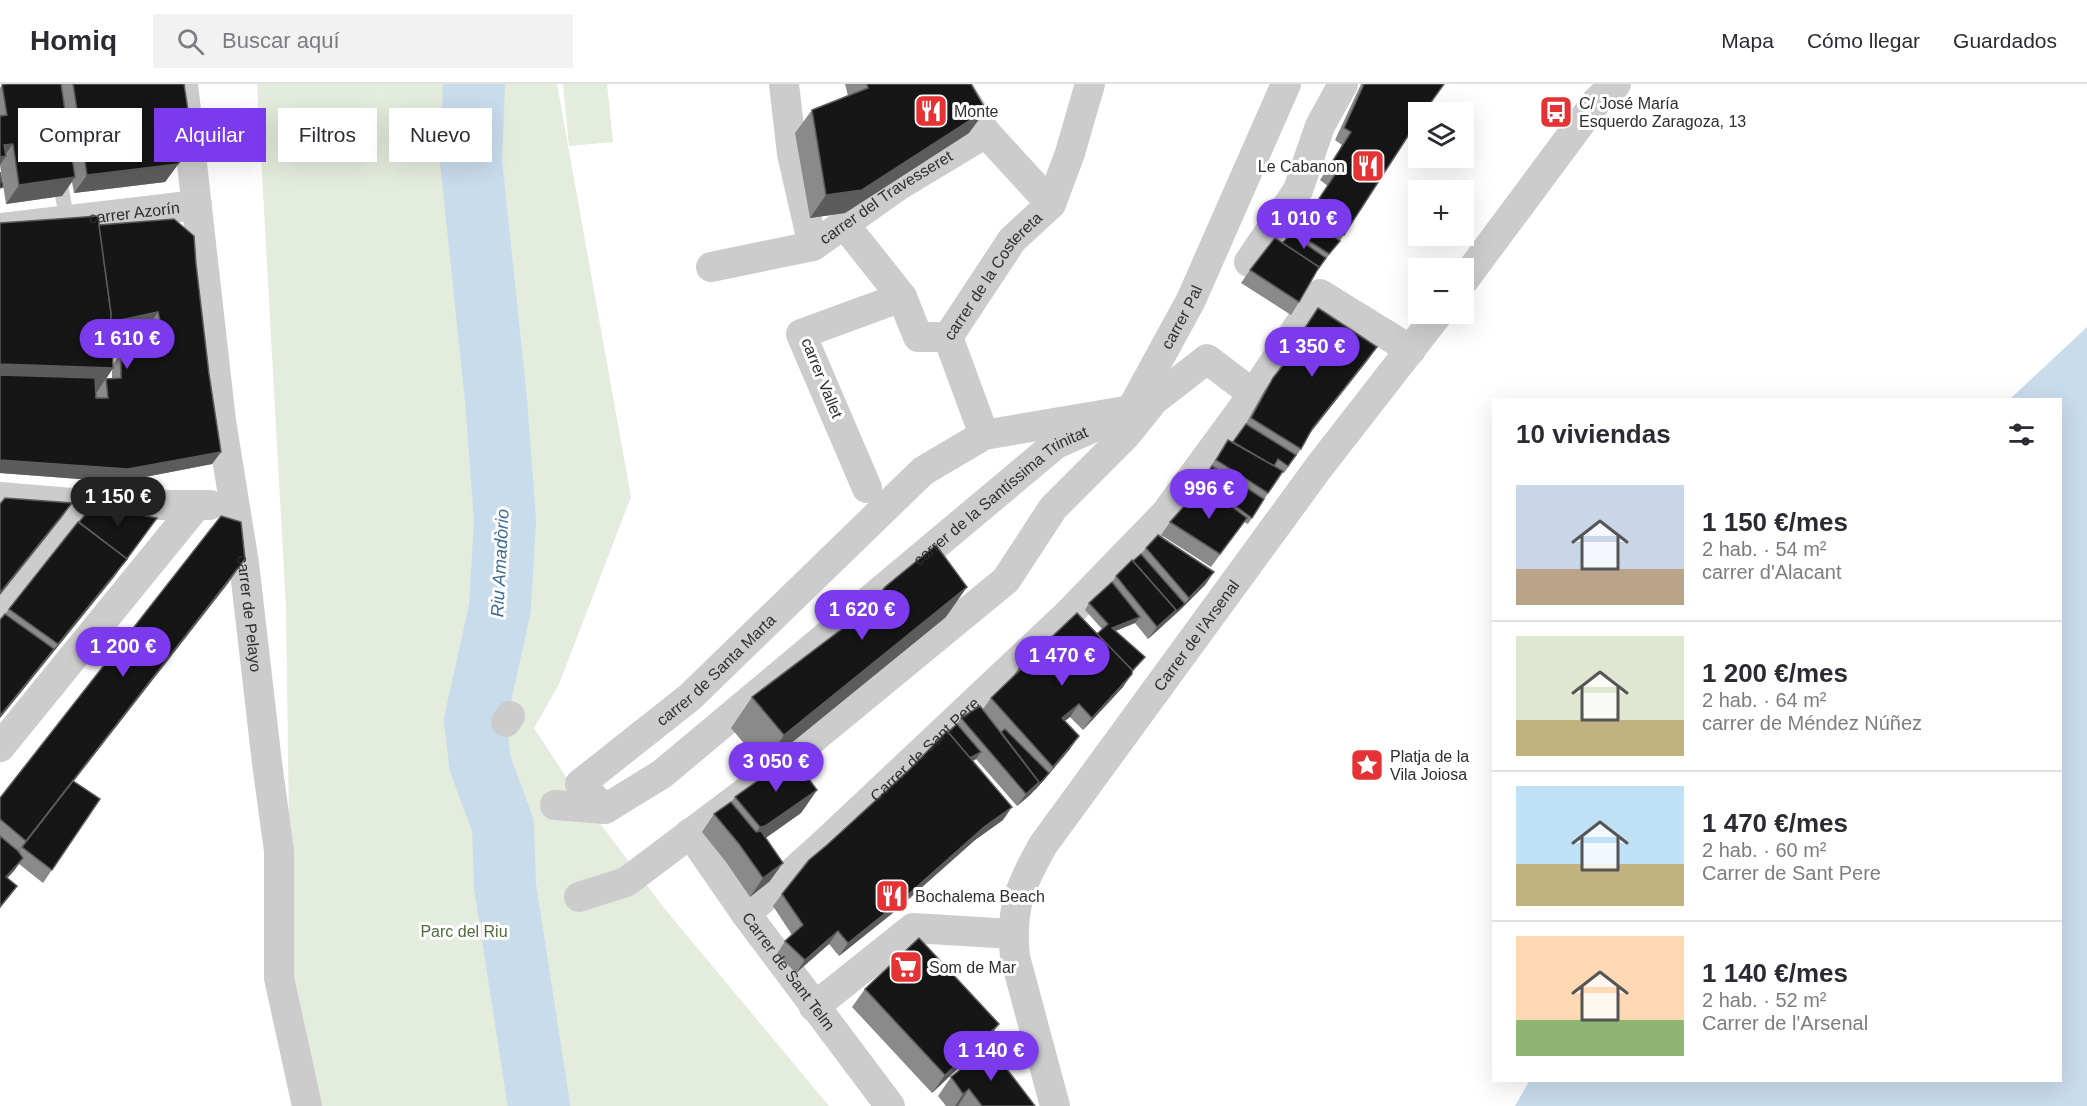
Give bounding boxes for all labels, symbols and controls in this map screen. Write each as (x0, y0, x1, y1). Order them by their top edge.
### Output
search box (153, 14, 573, 68)
text: Homiq (30, 25, 117, 56)
icon: search (174, 25, 207, 58)
text: Buscar aquí (222, 28, 340, 53)
text: Mapa (1721, 29, 1774, 52)
text: Cómo llegar (1807, 29, 1920, 52)
text: Guardados (1953, 29, 2057, 52)
restaurant icon: Monte (913, 93, 949, 129)
bus stop icon: C/ José María Esquerdo Zaragoza, 13 (1538, 94, 1574, 130)
place label: C/ José María Esquerdo Zaragoza, 13 (1579, 95, 1746, 130)
map controls (1408, 102, 1474, 324)
button: layers (1408, 102, 1474, 168)
place label: Monte (954, 103, 999, 120)
chip: Comprar (18, 108, 142, 162)
chip: Alquilar (154, 108, 266, 162)
chip: Filtros (278, 108, 377, 162)
chip: Nuevo (389, 108, 492, 162)
street label: carrer del Travesseret (816, 147, 956, 247)
restaurant icon: Le Cabanon (1350, 148, 1386, 184)
place label: Le Cabanon (1258, 158, 1345, 175)
button: + (1408, 180, 1474, 246)
street label: carrer Azorín (88, 199, 181, 226)
pin: 1 010 € (1249, 199, 1359, 250)
text: 1 010 € (1271, 207, 1337, 229)
street label: carrer de la Costereta (940, 208, 1045, 343)
button: − (1408, 258, 1474, 324)
street label: carrer Pal (1158, 283, 1205, 352)
pin: 1 610 € (72, 319, 182, 370)
text: 1 610 € (94, 327, 160, 349)
pin: 1 350 € (1257, 327, 1367, 378)
street label: carrer Vallet (798, 335, 846, 421)
text: 1 350 € (1279, 335, 1345, 357)
icon: filters (2005, 418, 2038, 451)
text: 10 viviendas (1516, 419, 1671, 449)
street label: carrer de la Santíssima Trinitat (910, 422, 1091, 568)
pin: 996 € (1167, 469, 1251, 520)
pin: 1 150 € (63, 477, 173, 528)
text: 996 € (1184, 477, 1234, 499)
text: 1 150 € (85, 485, 151, 507)
text: 1 150 €/mes (1702, 507, 1848, 537)
water label: Riu Amadòrio (487, 508, 513, 618)
icon: home (1564, 509, 1636, 581)
text: 2 hab. · 54 m² (1702, 538, 1827, 560)
street label: carrer de Pelayo (234, 554, 265, 673)
text: carrer d'Alacant (1702, 561, 1841, 583)
street label: Carrer de l'Arsenal (1150, 577, 1242, 694)
pin: 1 620 € (807, 590, 917, 641)
text: 1 620 € (829, 598, 895, 620)
street label: carrer de Santa Marta (653, 611, 779, 729)
pin: 1 200 € (68, 627, 178, 678)
text: 1 200 € (90, 635, 156, 657)
pin: 1 470 € (1007, 636, 1117, 687)
text: 1 470 € (1029, 644, 1095, 666)
text: 1 200 €/mes (1702, 658, 1848, 688)
icon: home (1564, 660, 1636, 732)
text: 2 hab. · 64 m² (1702, 689, 1827, 711)
street label: Carrer de Sant Pere (867, 694, 983, 805)
text: carrer de Méndez Núñez (1702, 712, 1922, 734)
pin: 3 050 € (721, 742, 831, 793)
place icon: Platja de la Vila Joiosa (1349, 747, 1385, 783)
place label: Platja de la Vila Joiosa (1390, 748, 1469, 783)
text: 3 050 € (743, 750, 809, 772)
text: 1 470 €/mes (1702, 808, 1848, 838)
icon: home (1564, 810, 1636, 882)
text: 2 hab. · 60 m² (1702, 839, 1827, 861)
text: Carrer de Sant Pere (1702, 862, 1881, 884)
restaurant icon: Bochalema Beach (874, 878, 910, 914)
place label: Bochalema Beach (915, 888, 1045, 905)
street label: Carrer de Sant Telm (739, 909, 839, 1034)
park label: Parc del Riu (420, 923, 508, 940)
supermarket icon: Som de Mar (888, 949, 924, 985)
text: 1 140 €/mes (1702, 958, 1848, 988)
place label: Som de Mar (929, 959, 1017, 976)
icon: home (1564, 960, 1636, 1032)
text: 2 hab. · 52 m² (1702, 989, 1827, 1011)
text: Carrer de l'Arsenal (1702, 1012, 1868, 1034)
pin: 1 140 € (936, 1031, 1046, 1082)
text: 1 140 € (958, 1039, 1024, 1061)

